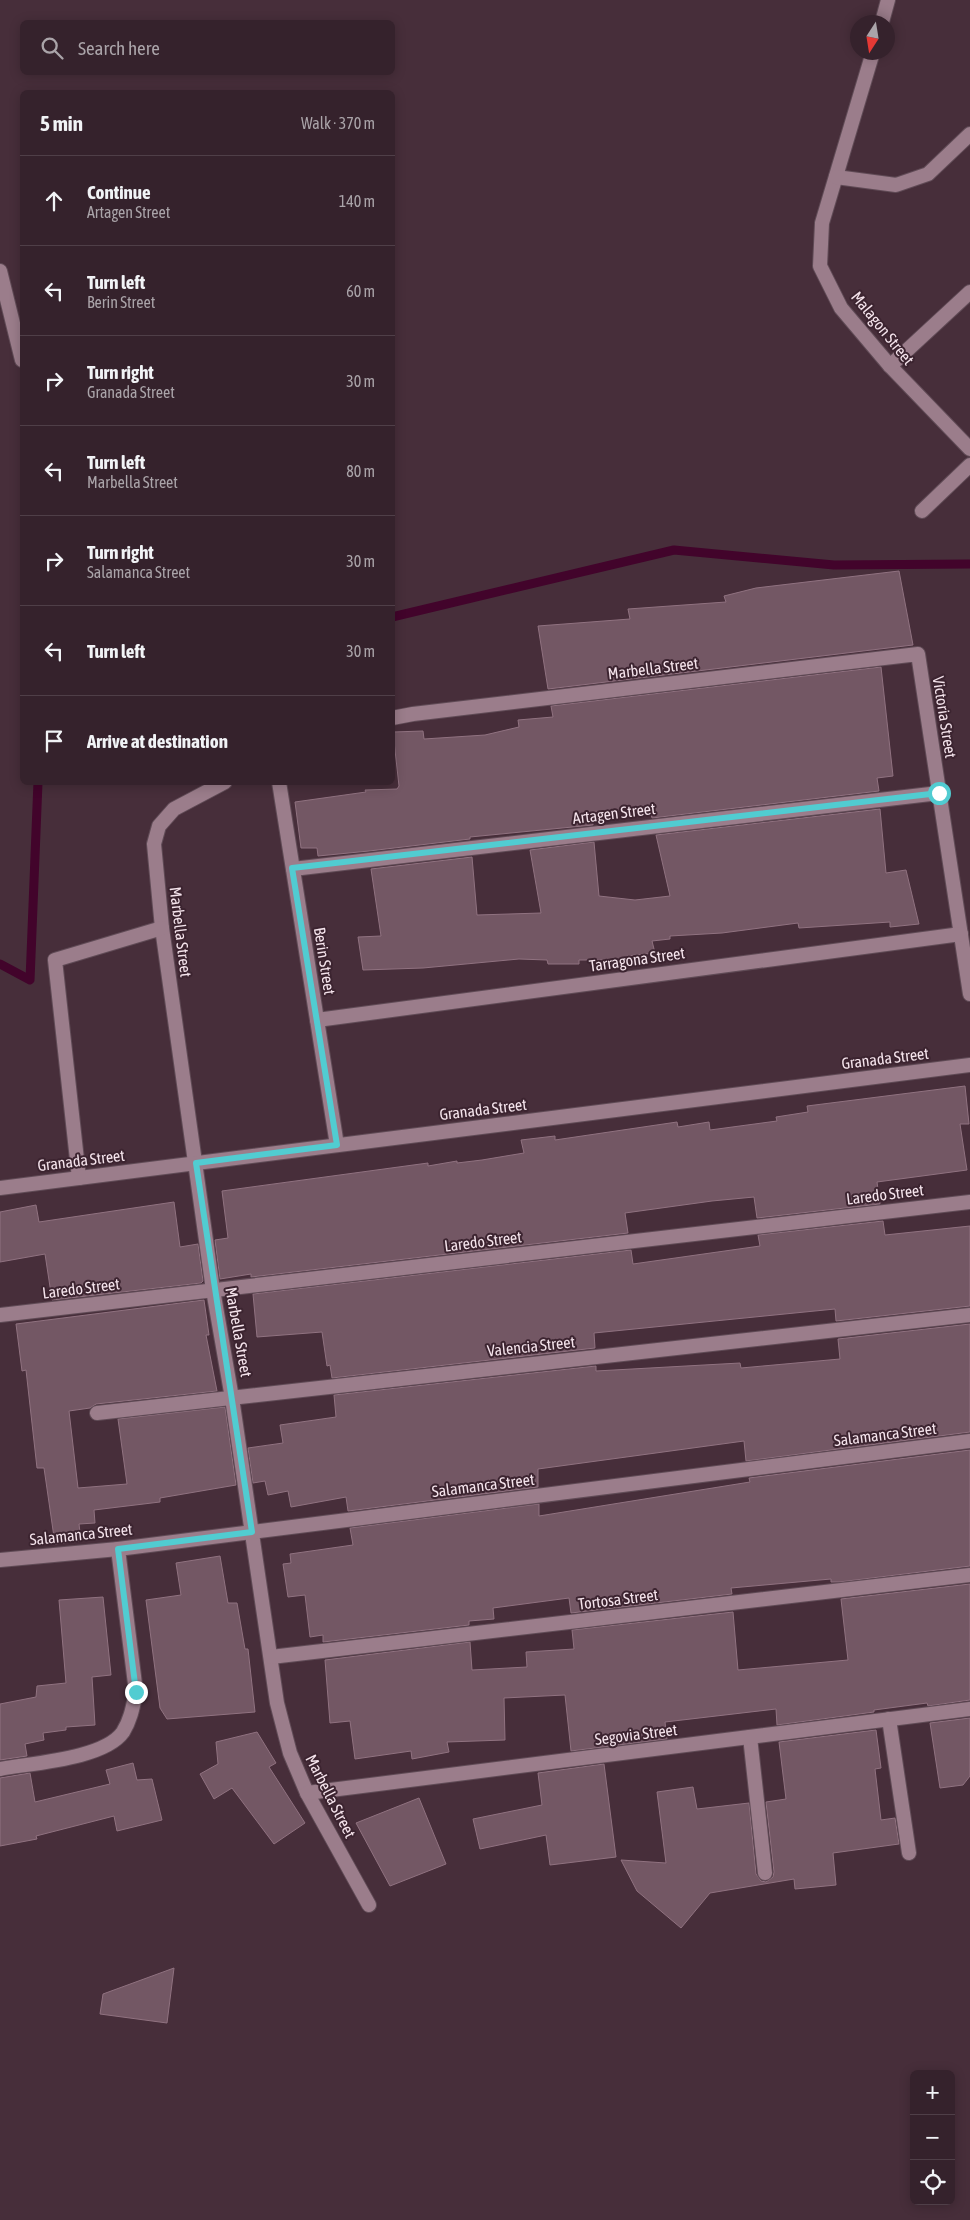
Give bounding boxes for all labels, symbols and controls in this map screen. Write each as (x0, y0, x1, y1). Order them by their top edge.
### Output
north arrow (850, 15, 895, 60)
search box (20, 20, 395, 75)
icon: search (38, 34, 66, 62)
text: Search here (78, 37, 160, 59)
text: 5 min (40, 111, 83, 135)
text: Walk · 370 m (301, 114, 375, 132)
text: Continue (87, 181, 151, 203)
icon: ahead (40, 187, 68, 215)
text: 140 m (339, 192, 375, 210)
text: Artagen Street (87, 203, 170, 221)
text: Turn left (87, 271, 145, 293)
icon: left (40, 277, 68, 305)
text: 60 m (346, 282, 375, 300)
street label: Malagon Street (847, 288, 918, 369)
text: Berin Street (87, 293, 155, 311)
text: Turn right (87, 361, 154, 383)
icon: right (40, 367, 68, 395)
text: 30 m (346, 372, 375, 390)
text: Granada Street (87, 383, 175, 401)
text: Turn left (87, 451, 145, 473)
icon: left (40, 457, 68, 485)
text: 80 m (346, 462, 375, 480)
text: Marbella Street (87, 473, 178, 491)
text: Turn right (87, 541, 154, 563)
icon: right (40, 547, 68, 575)
text: 30 m (346, 552, 375, 570)
text: Salamanca Street (87, 563, 190, 581)
icon: left (40, 637, 68, 665)
text: Turn left (87, 640, 145, 662)
text: 30 m (346, 642, 375, 660)
street label: Marbella Street (607, 653, 700, 682)
street label: Victoria Street (930, 675, 960, 760)
icon: arrive (40, 727, 68, 755)
text: Arrive at destination (87, 730, 228, 752)
route start (928, 782, 951, 805)
street label: Artagen Street (572, 799, 657, 828)
street label: Marbella Street (167, 886, 196, 979)
street label: Berin Street (311, 926, 339, 997)
street label: Tarragona Street (588, 943, 687, 976)
street label: Granada Street (840, 1044, 930, 1072)
street label: Granada Street (438, 1095, 528, 1123)
street label: Granada Street (36, 1146, 126, 1174)
street label: Laredo Street (845, 1180, 925, 1208)
street label: Laredo Street (443, 1227, 523, 1255)
street label: Laredo Street (41, 1274, 121, 1302)
street label: Marbella Street (222, 1286, 256, 1379)
street label: Valencia Street (486, 1332, 576, 1360)
street label: Salamanca Street (833, 1419, 938, 1449)
street label: Salamanca Street (431, 1470, 536, 1500)
street label: Salamanca Street (29, 1520, 134, 1548)
street label: Tortosa Street (577, 1585, 659, 1613)
route end (125, 1681, 148, 1704)
street label: Segovia Street (594, 1720, 679, 1749)
street label: Marbella Street (302, 1751, 360, 1841)
map controls (910, 2070, 955, 2205)
button: + (910, 2070, 955, 2115)
button: − (910, 2115, 955, 2160)
button: locate (910, 2160, 955, 2205)

